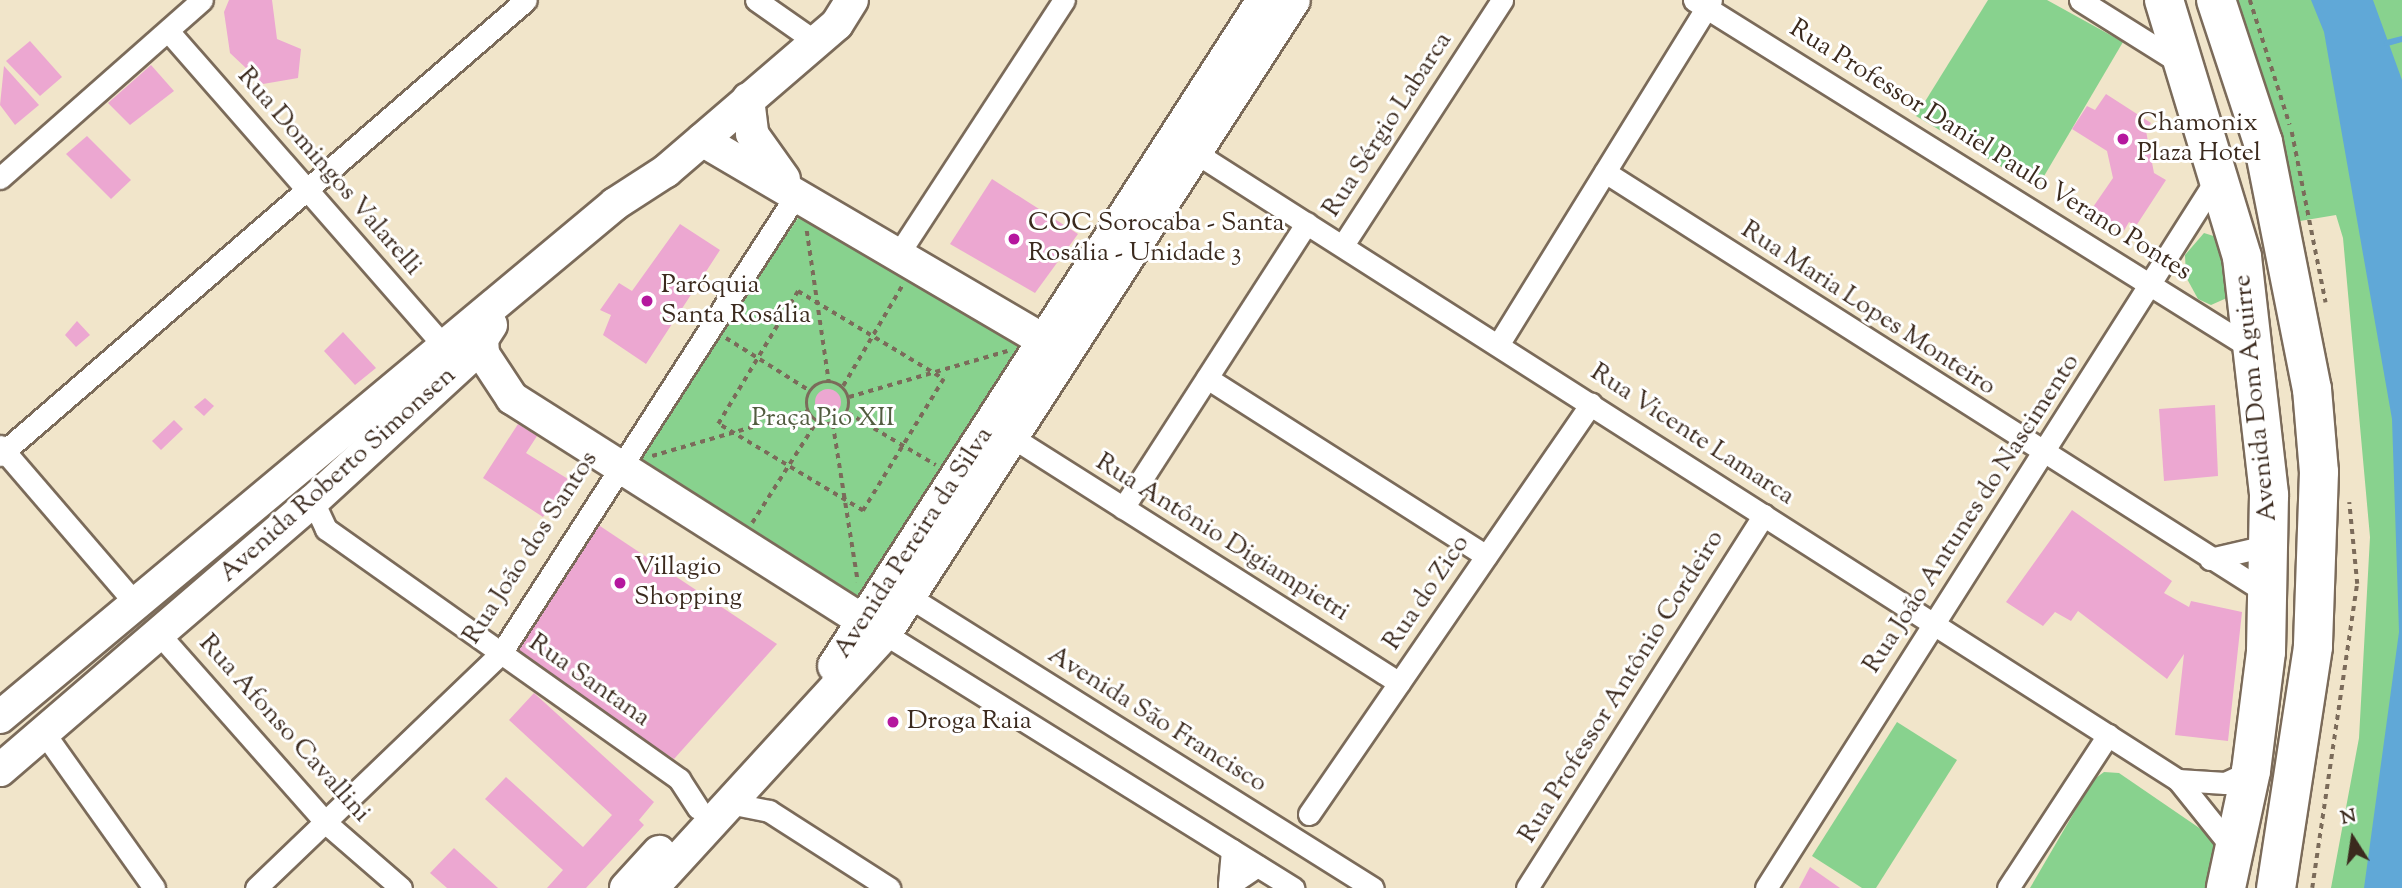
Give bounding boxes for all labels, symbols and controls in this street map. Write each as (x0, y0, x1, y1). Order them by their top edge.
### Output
street label: Rua Professor Daniel Paulo Verano Pontes (1783, 14, 2197, 288)
street label: Rua Sérgio Labarca (1317, 27, 1459, 223)
street label: Rua Domingos Valarelli (230, 62, 428, 282)
place label: Chamonix Plaza Hotel (2137, 108, 2261, 170)
marker: Chamonix Plaza Hotel (2115, 131, 2131, 147)
place label: COC Sorocaba - Santa Rosália - Unidade 3 (1028, 208, 1284, 270)
street label: Rua Maria Lopes Monteiro (1735, 215, 2001, 403)
marker: COC Sorocaba - Santa Rosália - Unidade 3 (1006, 231, 1022, 247)
place label: Paróquia Santa Rosália (661, 270, 811, 332)
street label: Avenida Dom Aguirre (2227, 273, 2285, 523)
marker: Paróquia Santa Rosália (639, 293, 655, 309)
street label: Rua João Antunes do Nascimento (1857, 349, 2087, 679)
street label: Rua Vicente Lamarca (1584, 357, 1800, 513)
street label: Avenida Roberto Simonsen (213, 361, 463, 589)
park label: Praça Pio XII (752, 403, 894, 435)
street label: Avenida Pereira da Silva (828, 422, 1000, 664)
street label: Rua João dos Santos (457, 446, 605, 650)
street label: Rua Antônio Digiampietri (1090, 447, 1354, 629)
street label: Rua Professor Antônio Cordeiro (1513, 525, 1731, 849)
street label: Rua do Zico (1377, 529, 1477, 657)
place label: Villagio Shopping (634, 552, 742, 614)
marker: Villagio Shopping (612, 575, 628, 591)
street label: Rua Santana (522, 628, 656, 734)
street label: Rua Afonso Cavallini (191, 629, 377, 829)
street label: Avenida São Francisco (1042, 640, 1272, 800)
place label: Droga Raia (907, 706, 1032, 738)
marker: Droga Raia (885, 714, 901, 730)
text: N (2338, 803, 2359, 833)
north arrow (2318, 804, 2388, 874)

